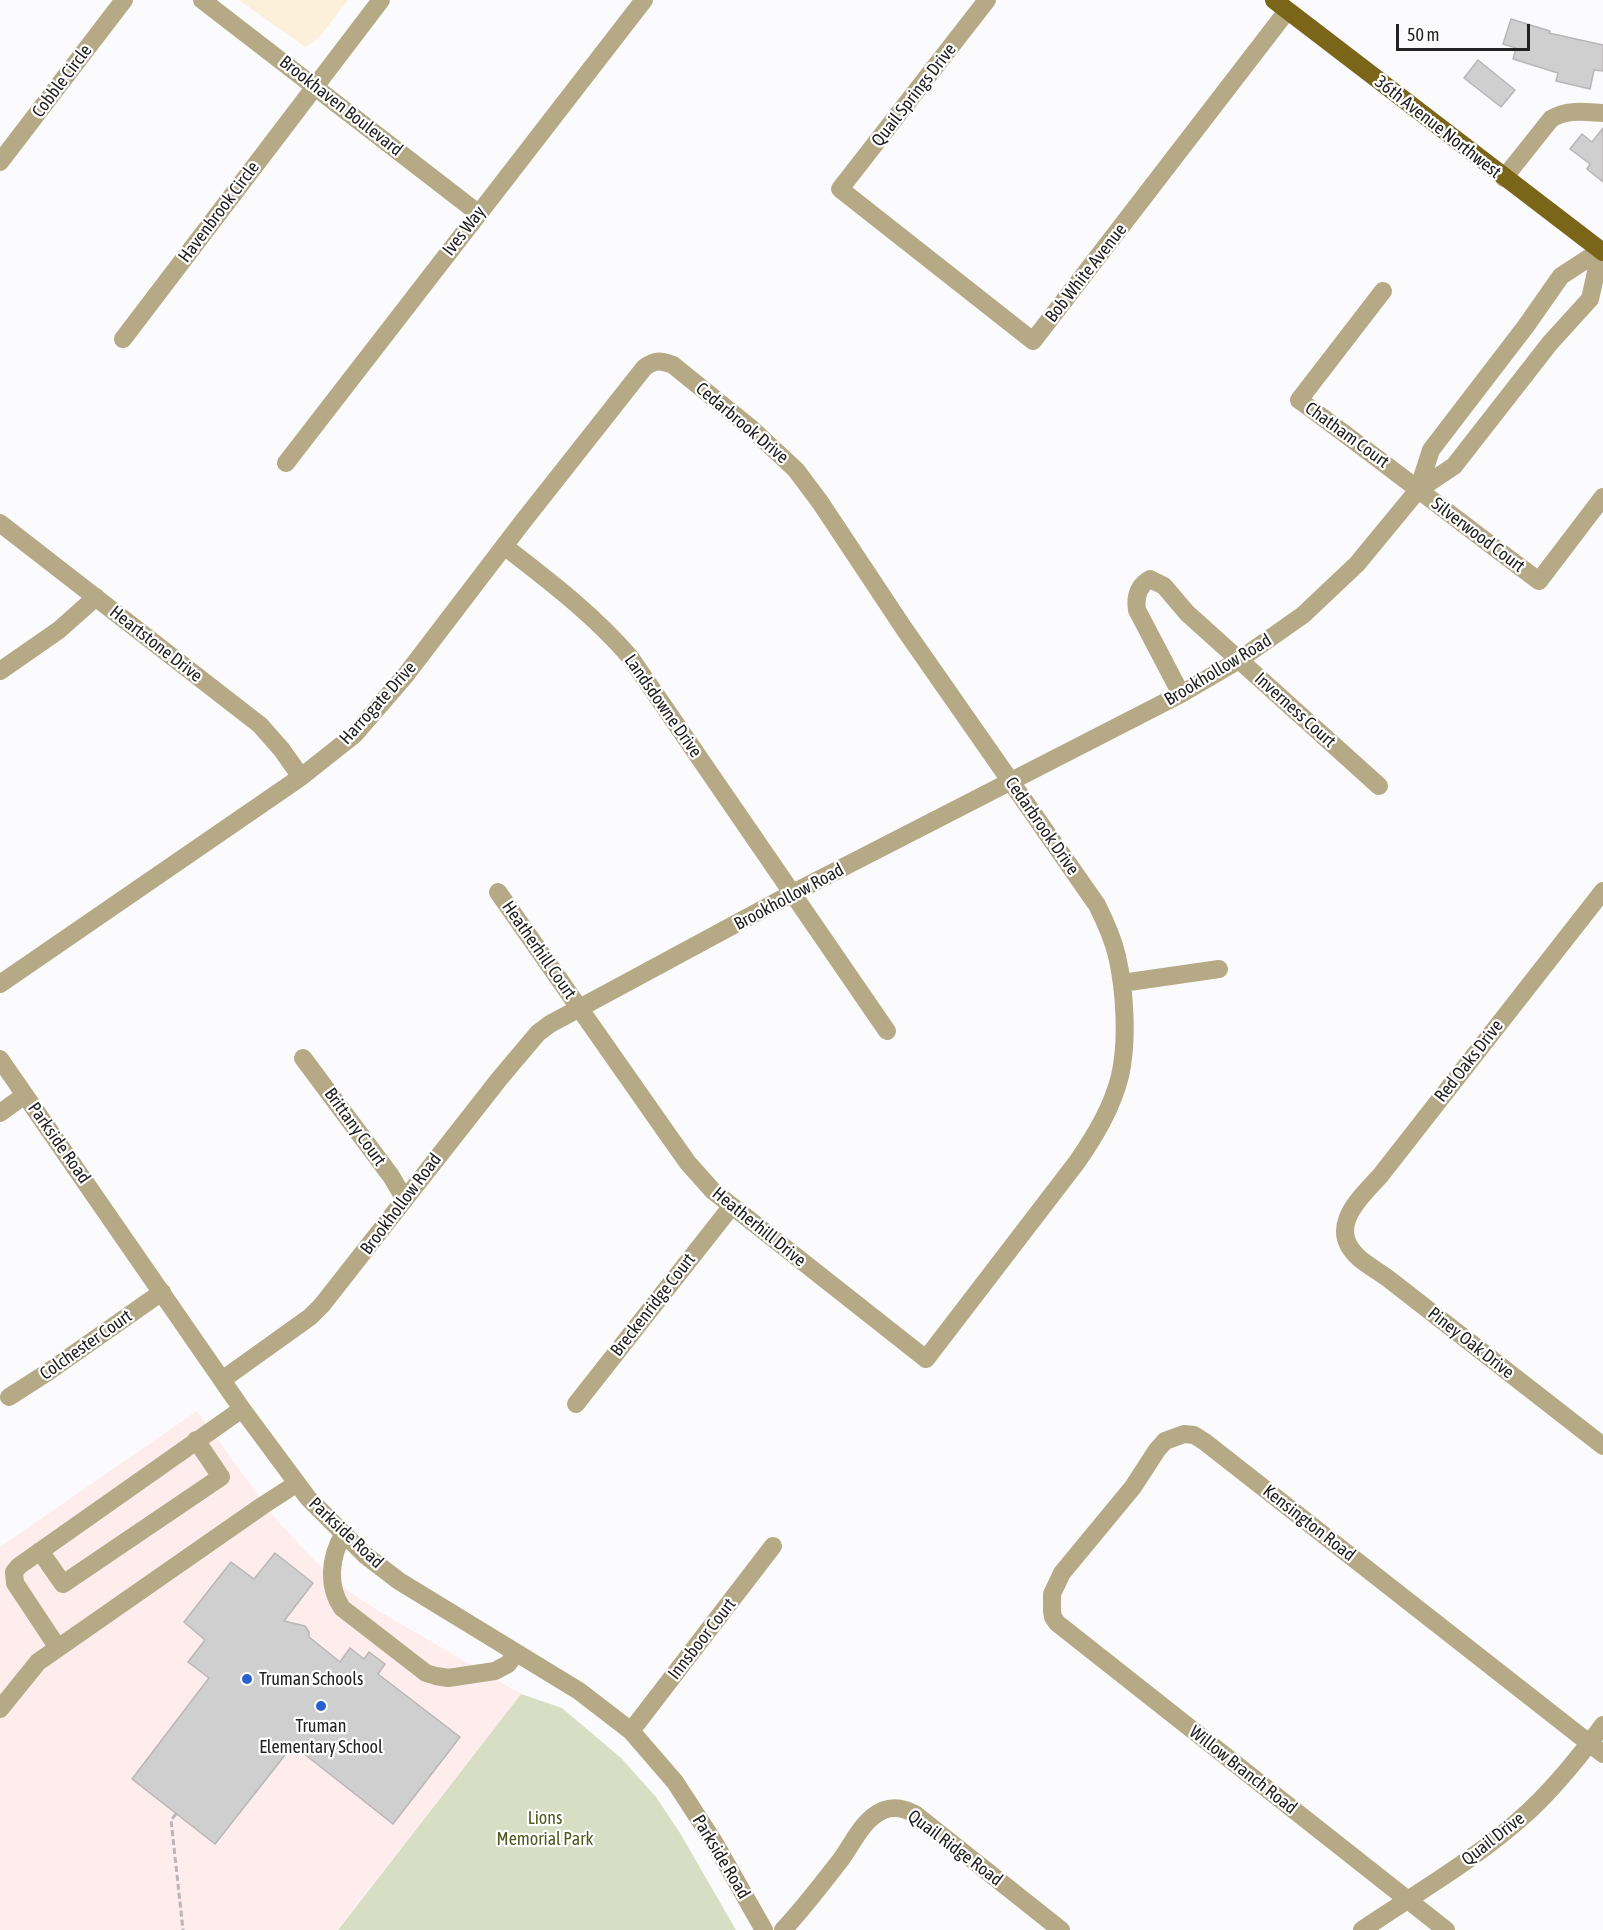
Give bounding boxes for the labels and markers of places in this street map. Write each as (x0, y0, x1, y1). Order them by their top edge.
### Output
place label: Truman Schools (259, 1668, 363, 1690)
marker: Truman Schools (240, 1672, 254, 1686)
marker: Truman Elementary School (314, 1699, 328, 1713)
place label: Truman Elementary School (259, 1715, 383, 1758)

